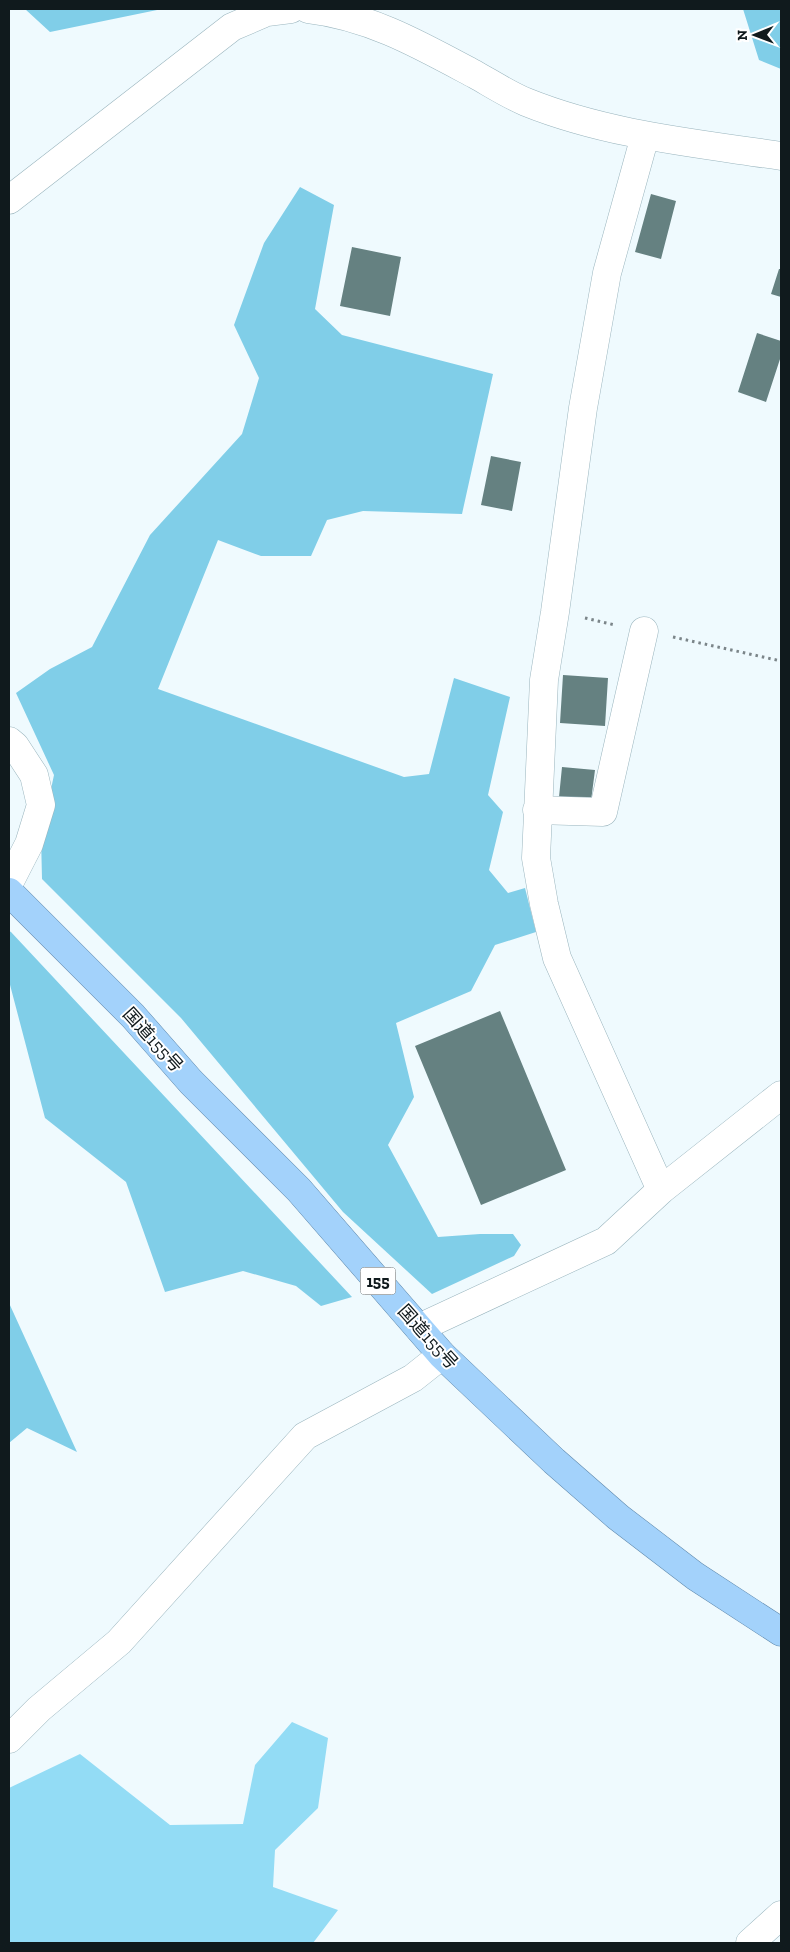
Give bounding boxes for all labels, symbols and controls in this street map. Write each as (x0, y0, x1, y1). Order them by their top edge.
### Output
north arrow (730, 10, 780, 60)
text: N (734, 29, 751, 41)
street label: 国道155号 (118, 1003, 188, 1077)
road number: 155 (360, 1268, 396, 1294)
street label: 国道155号 (393, 1300, 463, 1374)

